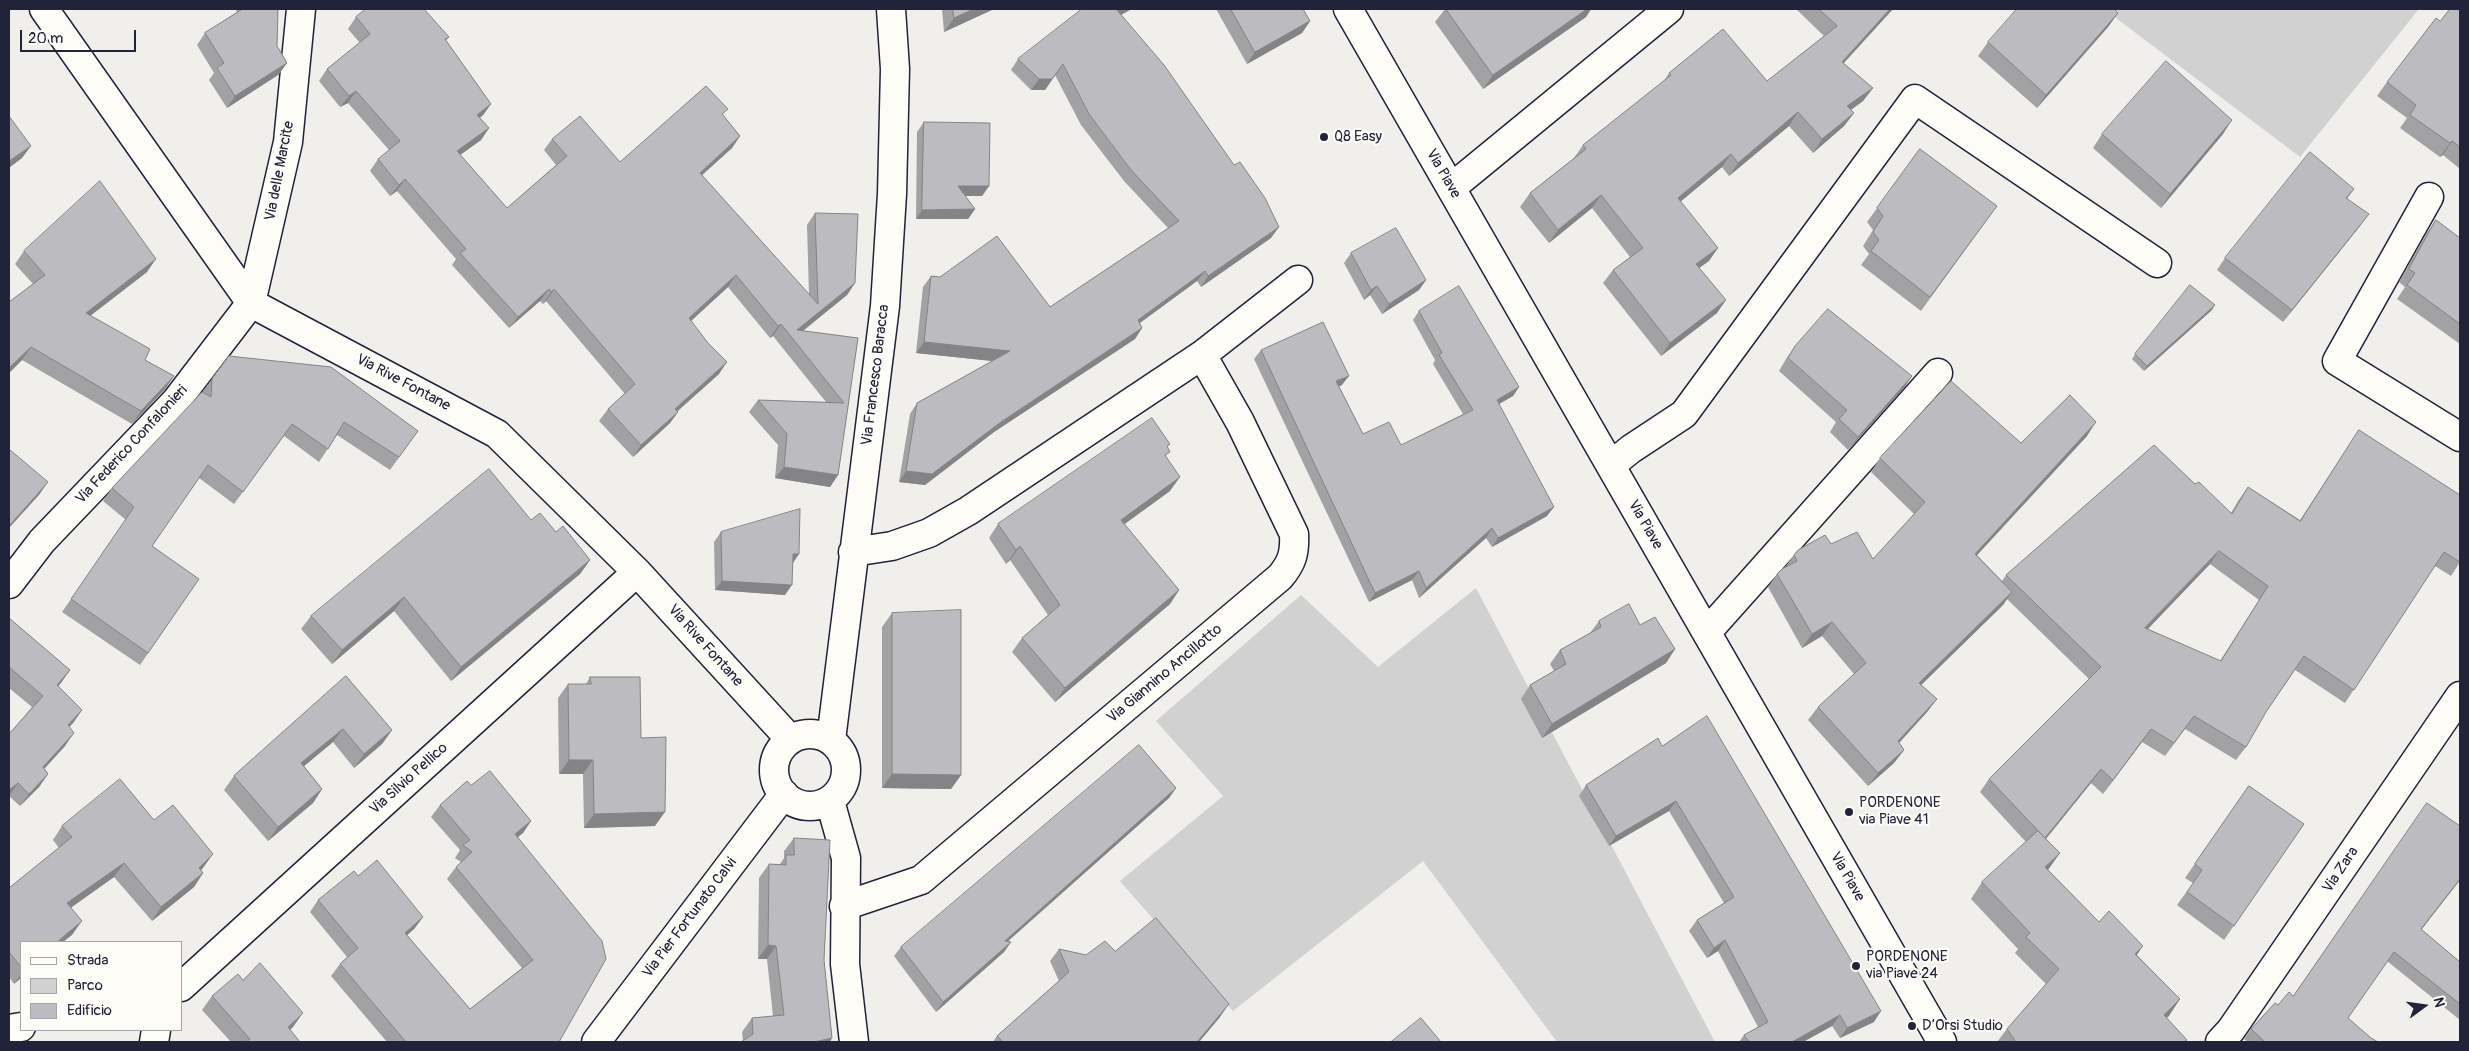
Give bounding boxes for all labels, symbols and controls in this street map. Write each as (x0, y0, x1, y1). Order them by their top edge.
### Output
scale bar (22, 20, 139, 52)
text: 20 m (28, 29, 63, 48)
street label: Via delle Marcite (261, 119, 299, 223)
place label: Q8 Easy (1334, 128, 1382, 146)
marker: Q8 Easy (1318, 131, 1330, 143)
street label: Via Piave (1422, 146, 1464, 202)
street label: Via Francesco Baracca (858, 303, 894, 447)
street label: Via Rive Fontane (353, 351, 453, 415)
street label: Via Federico Confalonieri (72, 382, 192, 508)
street label: Via Piave (1624, 497, 1666, 553)
street label: Via Rive Fontane (663, 601, 747, 691)
street label: Via Giannino Ancillotto (1104, 621, 1226, 727)
street label: Via Silvio Pellico (366, 739, 452, 819)
place label: PORDENONE via Piave 41 (1859, 794, 1941, 829)
marker: PORDENONE via Piave 41 (1843, 806, 1855, 818)
street label: Via Zara (2319, 844, 2363, 896)
street label: Via Piave (1826, 849, 1868, 905)
street label: Via Pier Fortunato Calvi (639, 854, 741, 982)
legend (20, 941, 182, 1031)
place label: PORDENONE via Piave 24 (1866, 948, 1948, 983)
text: Strada (67, 951, 108, 970)
marker: PORDENONE via Piave 24 (1850, 960, 1862, 972)
text: Parco (67, 976, 103, 995)
north arrow (2399, 981, 2449, 1031)
text: N (2430, 996, 2448, 1009)
text: Edificio (67, 1001, 112, 1020)
place label: D’Orsi Studio (1922, 1017, 2003, 1035)
marker: D’Orsi Studio (1906, 1020, 1918, 1032)

